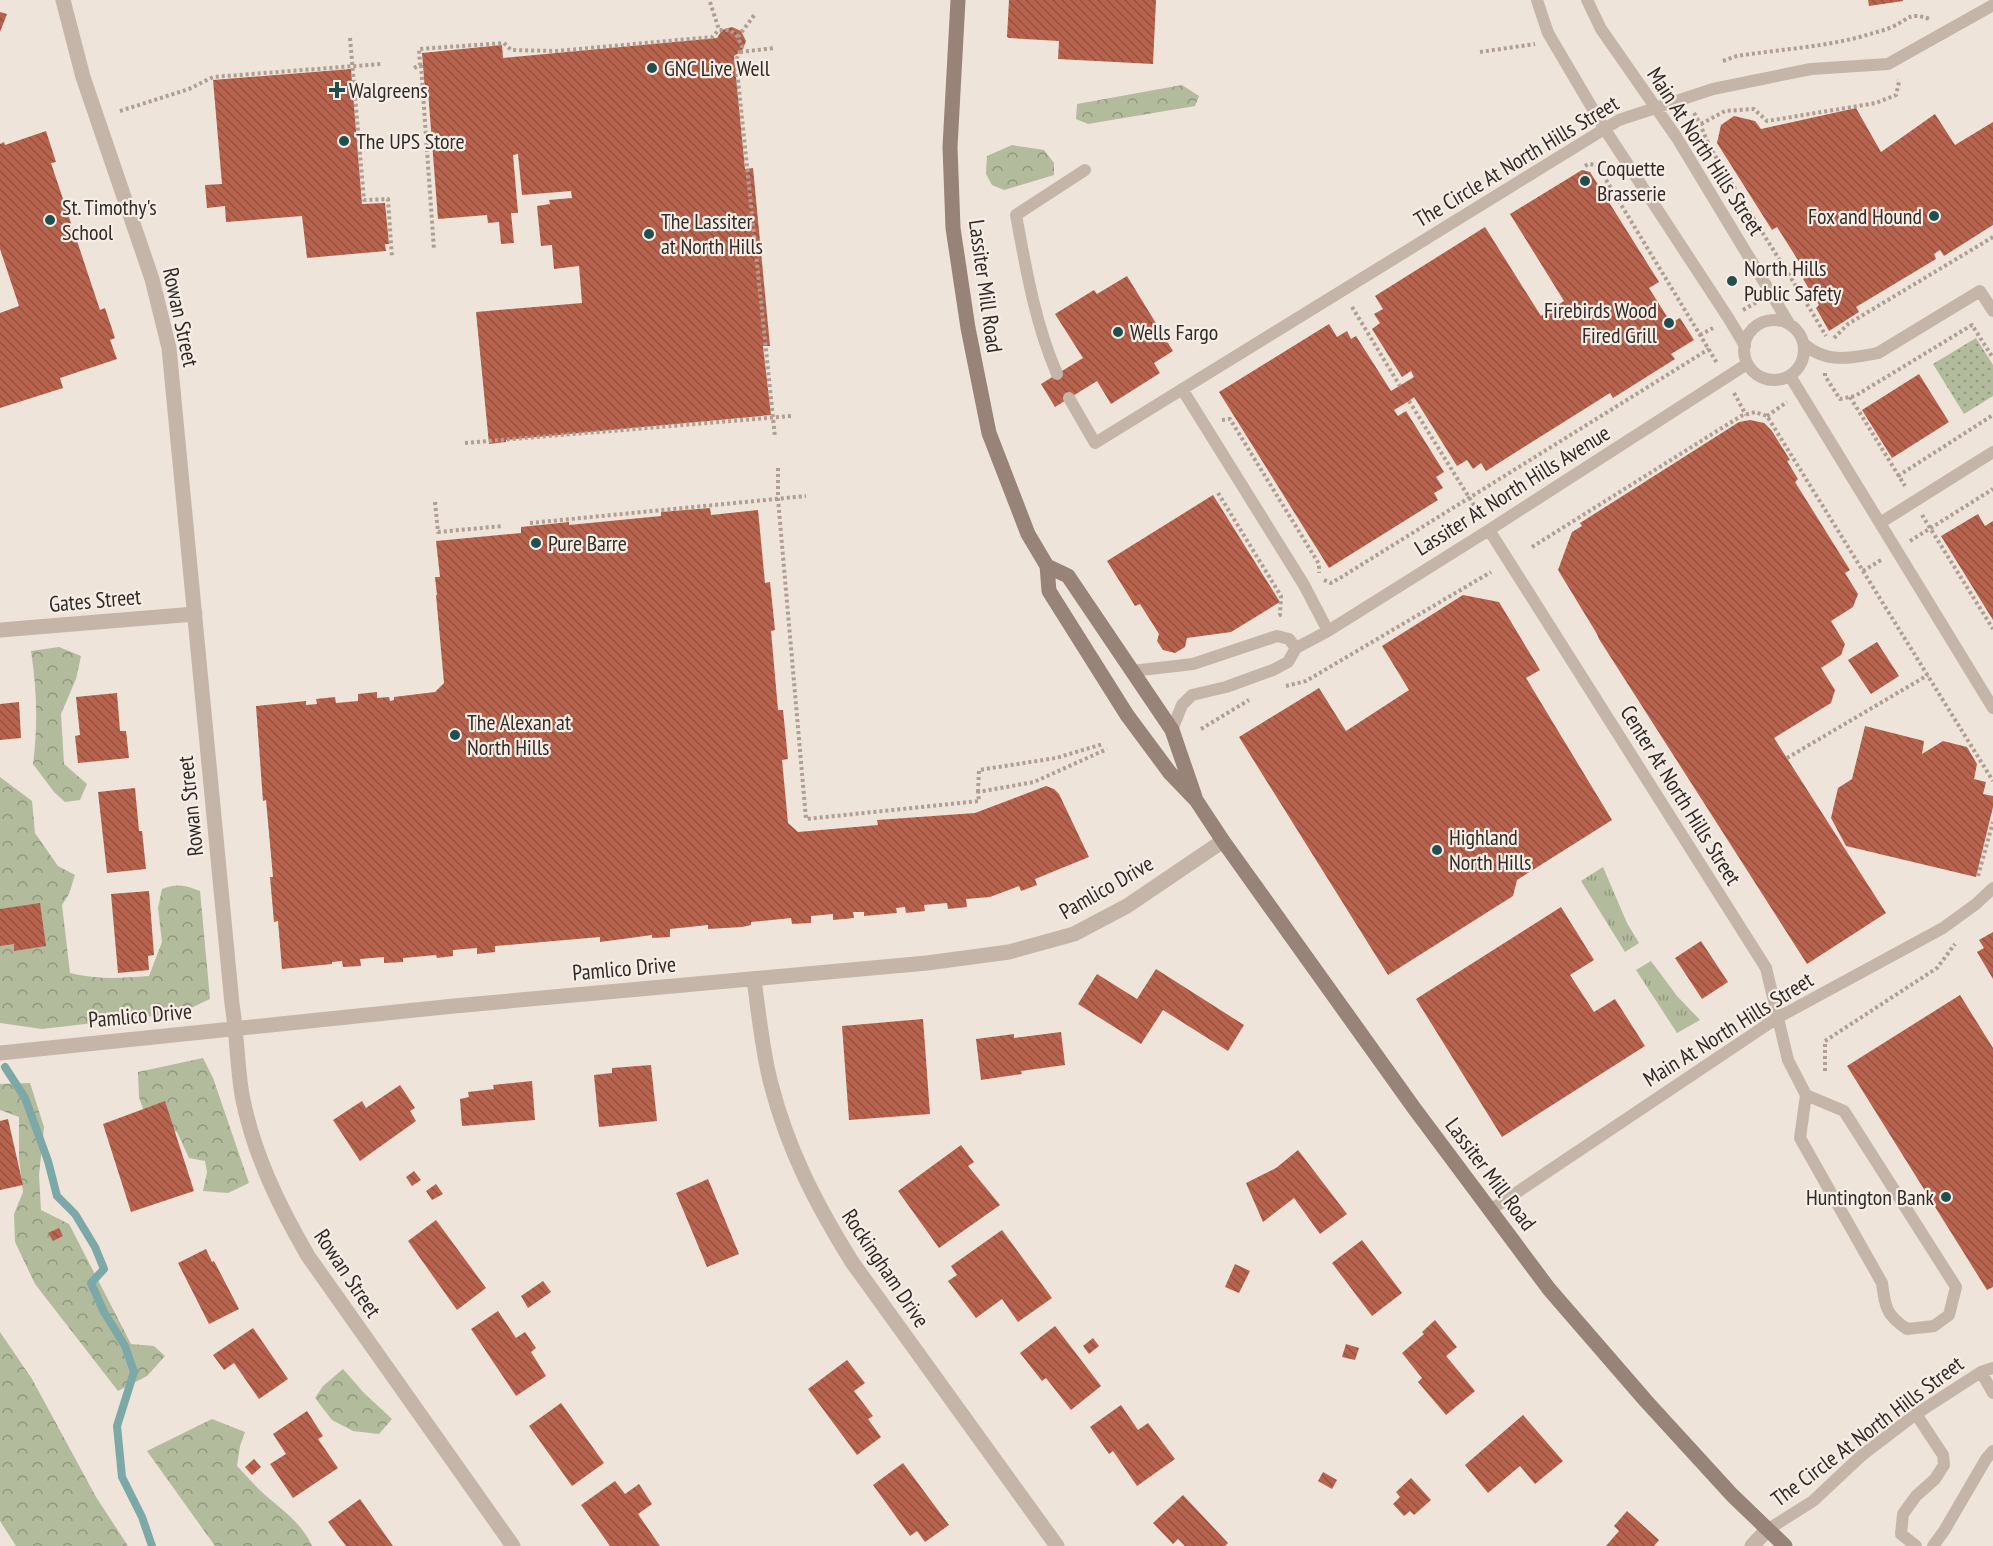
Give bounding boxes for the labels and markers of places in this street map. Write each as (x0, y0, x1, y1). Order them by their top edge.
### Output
place label: GNC Live Well (664, 54, 771, 82)
marker: GNC Live Well (645, 61, 659, 75)
place label: Walgreens (349, 76, 428, 104)
marker: Walgreens (330, 83, 344, 97)
place label: The UPS Store (356, 127, 465, 155)
marker: The UPS Store (337, 134, 351, 148)
place label: Coquette Brasserie (1597, 154, 1666, 207)
marker: Coquette Brasserie (1578, 174, 1592, 188)
place label: St. Timothy's School (62, 193, 157, 246)
place label: Fox and Hound (1808, 202, 1922, 230)
place label: The Lassiter at North Hills (661, 207, 763, 260)
marker: Fox and Hound (1927, 209, 1941, 223)
marker: St. Timothy's School (43, 213, 57, 227)
marker: The Lassiter at North Hills (642, 227, 656, 241)
place label: North Hills Public Safety (1744, 254, 1842, 307)
marker: North Hills Public Safety (1725, 274, 1739, 288)
place label: Firebirds Wood Fired Grill (1544, 296, 1658, 349)
marker: Firebirds Wood Fired Grill (1662, 316, 1676, 330)
place label: Wells Fargo (1130, 318, 1218, 346)
marker: Wells Fargo (1111, 325, 1125, 339)
place label: Pure Barre (548, 529, 627, 557)
marker: Pure Barre (529, 536, 543, 550)
place label: The Alexan at North Hills (467, 708, 571, 761)
marker: The Alexan at North Hills (448, 728, 462, 742)
place label: Highland North Hills (1449, 823, 1532, 876)
marker: Highland North Hills (1430, 843, 1444, 857)
place label: Huntington Bank (1806, 1183, 1934, 1211)
marker: Huntington Bank (1939, 1190, 1953, 1204)

